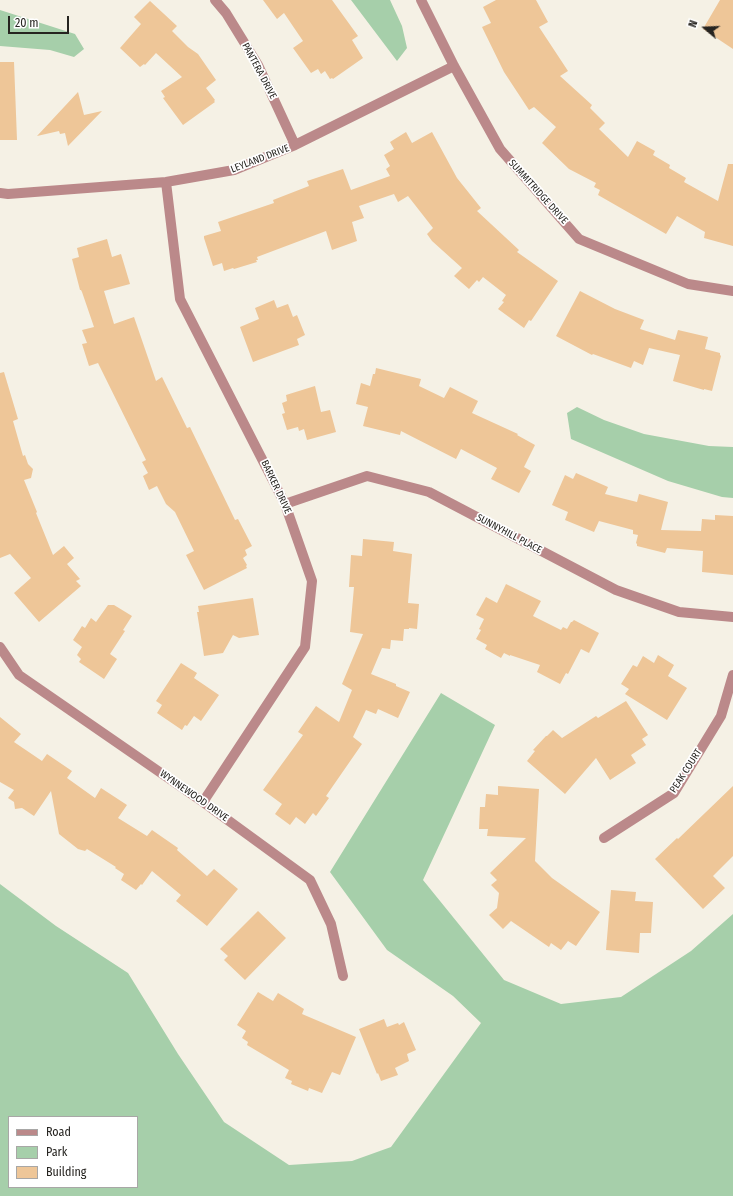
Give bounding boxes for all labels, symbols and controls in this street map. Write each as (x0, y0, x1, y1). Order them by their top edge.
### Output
scale bar (10, 8, 71, 34)
north arrow (685, 8, 725, 48)
text: 20 m (15, 16, 39, 30)
text: N (686, 19, 700, 29)
street label: PANTERA DRIVE (239, 41, 279, 101)
street label: LEYLAND DRIVE (229, 142, 291, 176)
street label: SUMMITRIDGE DRIVE (506, 157, 570, 227)
street label: BARKER DRIVE (258, 458, 294, 516)
street label: SUNNYHILL PLACE (474, 512, 544, 556)
street label: PEAK COURT (667, 747, 705, 795)
street label: WYNNEWOOD DRIVE (157, 768, 231, 824)
legend (8, 1116, 138, 1188)
text: Road (46, 1125, 71, 1139)
text: Park (46, 1145, 67, 1159)
text: Building (46, 1165, 86, 1179)

